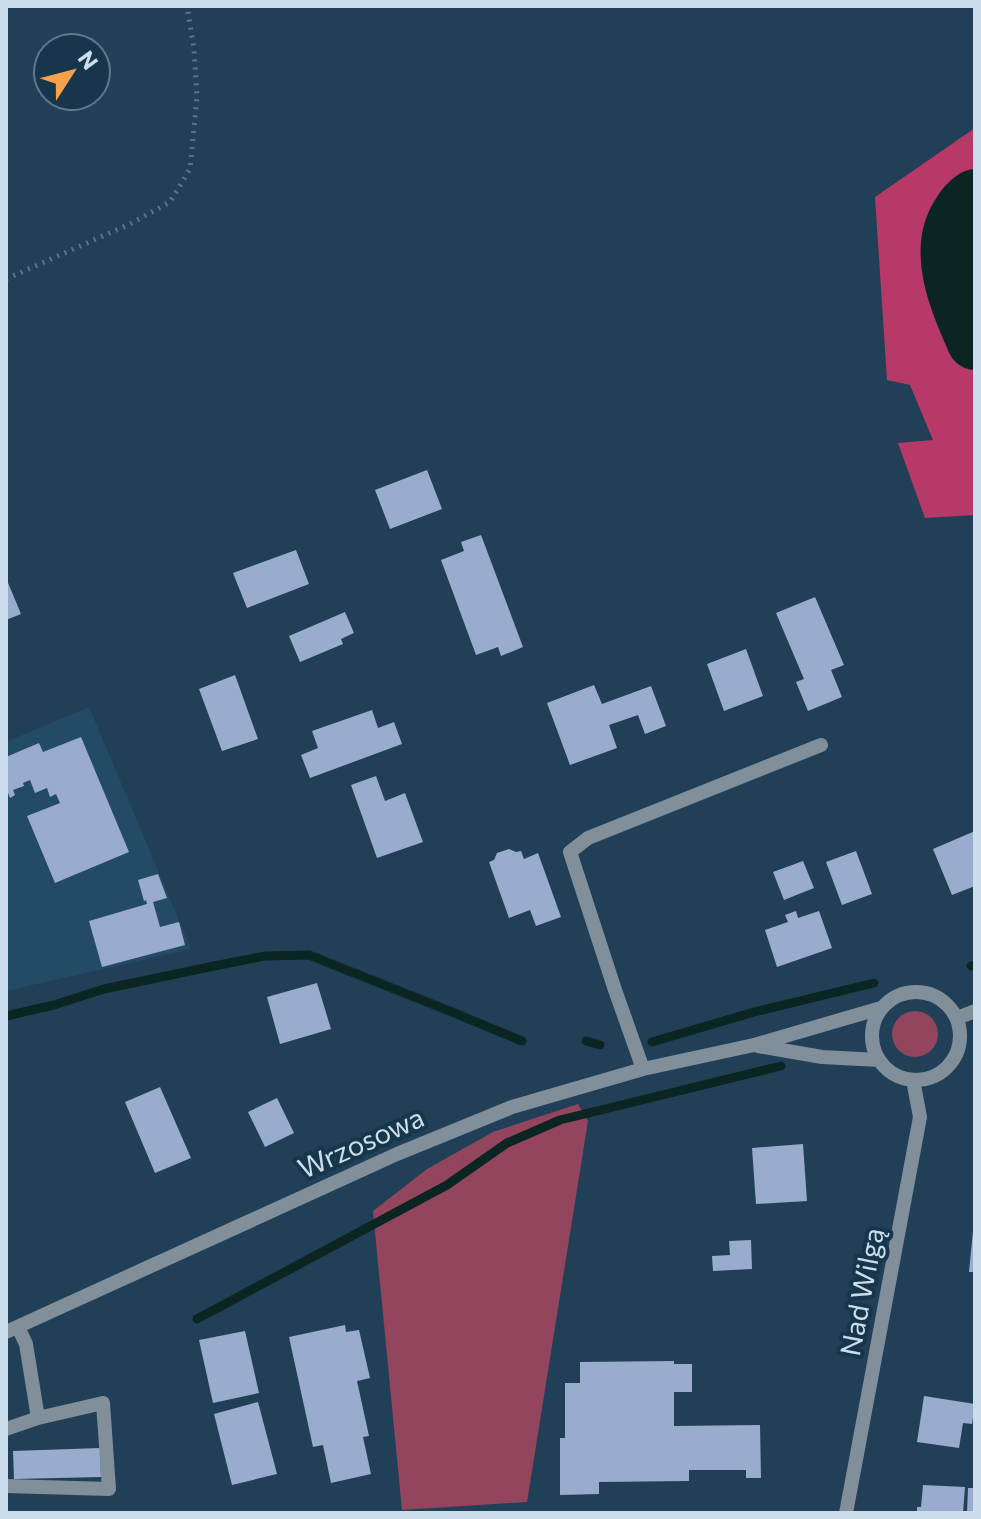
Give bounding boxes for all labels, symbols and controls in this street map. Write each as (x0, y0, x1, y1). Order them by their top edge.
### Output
north arrow (32, 32, 112, 112)
text: N (73, 45, 104, 75)
street label: Wrzosowa (292, 1099, 429, 1185)
street label: Nad Wilgą (832, 1225, 890, 1359)

